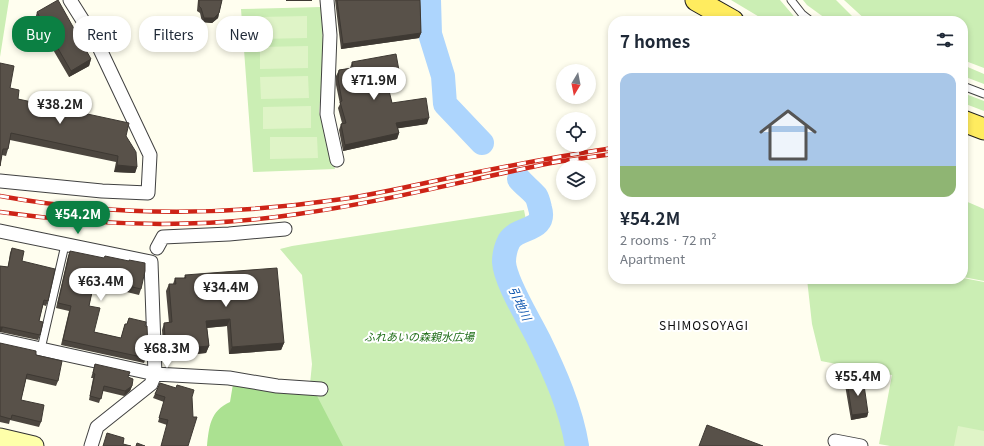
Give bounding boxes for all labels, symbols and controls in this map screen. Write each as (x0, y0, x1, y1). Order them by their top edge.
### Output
chip: Buy (12, 16, 65, 52)
chip: Rent (73, 16, 131, 52)
chip: Filters (139, 16, 208, 52)
chip: New (216, 16, 273, 52)
text: 7 homes (620, 28, 690, 53)
icon: filters (934, 29, 956, 51)
north arrow (556, 64, 596, 104)
map controls (556, 64, 596, 200)
pin: ¥71.9M (341, 67, 407, 101)
text: ¥71.9M (351, 70, 397, 89)
pin: ¥38.2M (27, 91, 93, 125)
text: ¥38.2M (37, 94, 83, 113)
icon: home (752, 99, 824, 171)
button: locate (556, 112, 596, 152)
button: layers (556, 160, 596, 200)
pin: ¥54.2M (45, 201, 111, 235)
text: ¥54.2M (55, 204, 101, 223)
text: ¥54.2M (620, 205, 680, 230)
text: 2 rooms · 72 m² (620, 230, 717, 249)
text: Apartment (620, 249, 685, 268)
pin: ¥63.4M (68, 268, 134, 302)
text: ¥63.4M (78, 271, 124, 290)
pin: ¥34.4M (193, 274, 259, 308)
text: ¥34.4M (203, 277, 249, 296)
water label: 引地川 (506, 283, 537, 325)
district label: SHIMOSOYAGI (659, 316, 749, 333)
park label: ふれあいの森親水広場 (364, 328, 476, 344)
pin: ¥68.3M (134, 335, 200, 369)
text: ¥68.3M (144, 338, 190, 357)
pin: ¥55.4M (825, 363, 891, 397)
text: ¥55.4M (835, 366, 881, 385)

